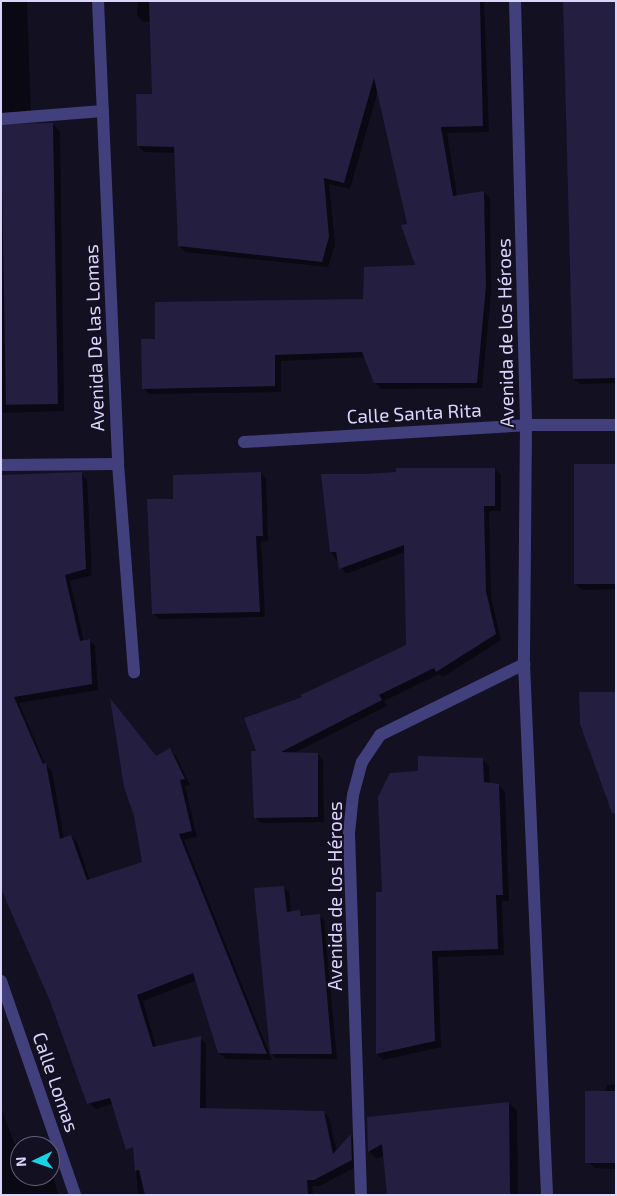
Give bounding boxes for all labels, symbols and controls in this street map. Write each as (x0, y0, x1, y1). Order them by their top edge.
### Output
street label: Avenida de los Héroes (492, 238, 518, 428)
street label: Avenida De las Lomas (79, 244, 109, 432)
street label: Calle Santa Rita (346, 398, 482, 428)
street label: Avenida de los Héroes (324, 801, 346, 991)
street label: Calle Lomas (28, 1029, 84, 1135)
north arrow (10, 1136, 60, 1186)
text: N (12, 1156, 29, 1167)

